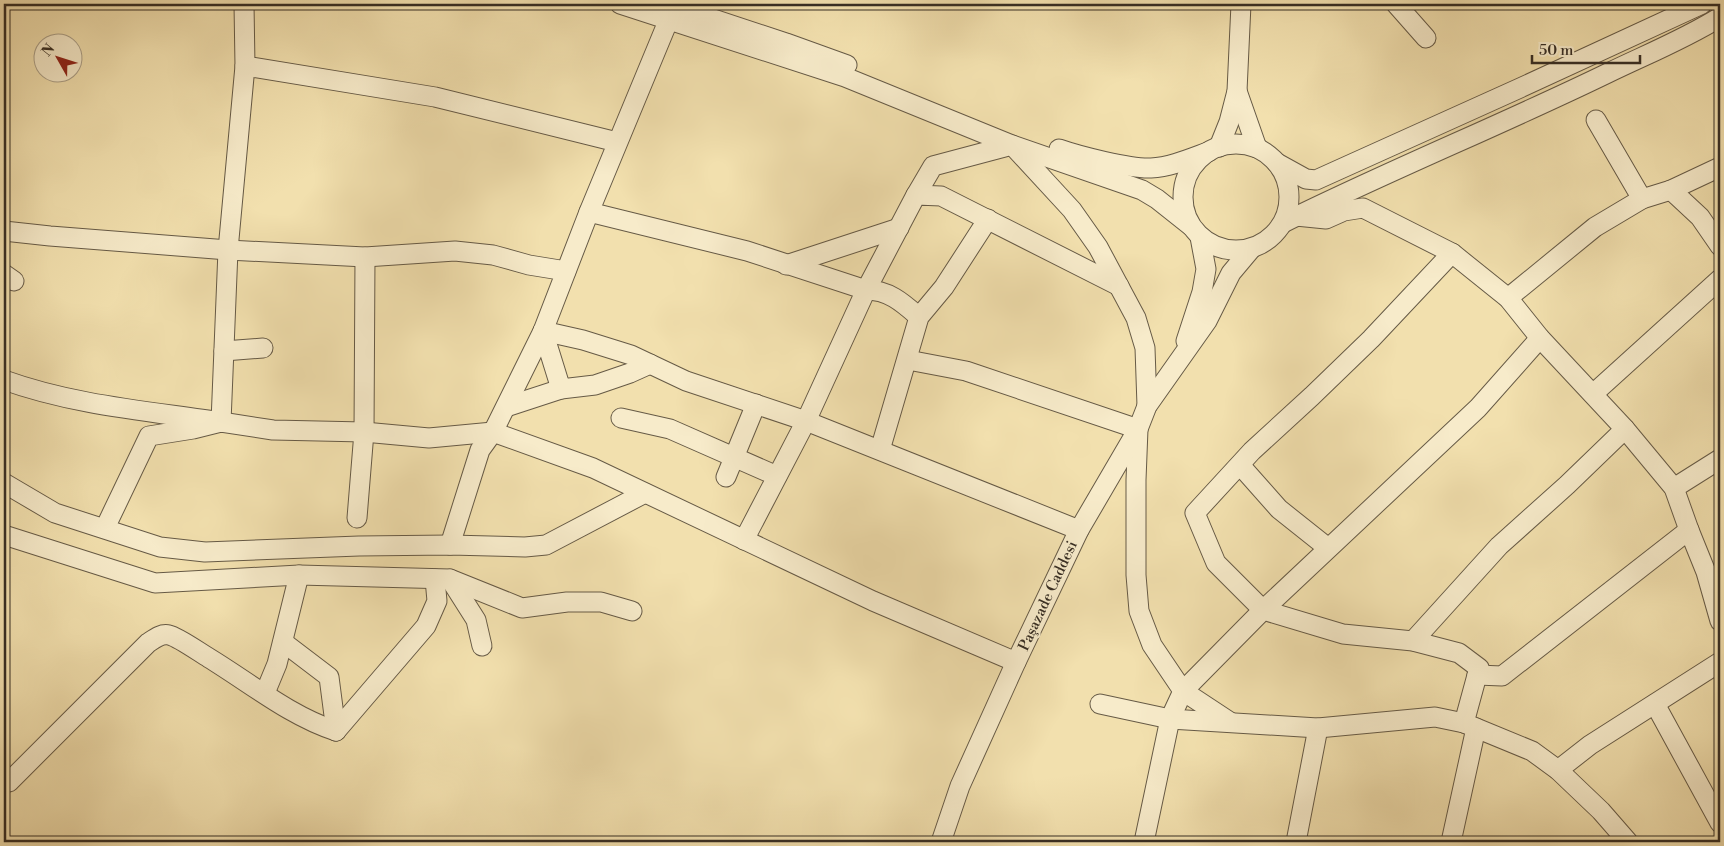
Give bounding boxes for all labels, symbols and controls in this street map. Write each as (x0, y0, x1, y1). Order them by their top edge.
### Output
north arrow (32, 32, 82, 82)
scale bar (1532, 32, 1639, 64)
text: N (38, 40, 59, 60)
text: 50 m (1539, 41, 1573, 60)
street label: Paşazade Caddesi (1014, 538, 1082, 654)

